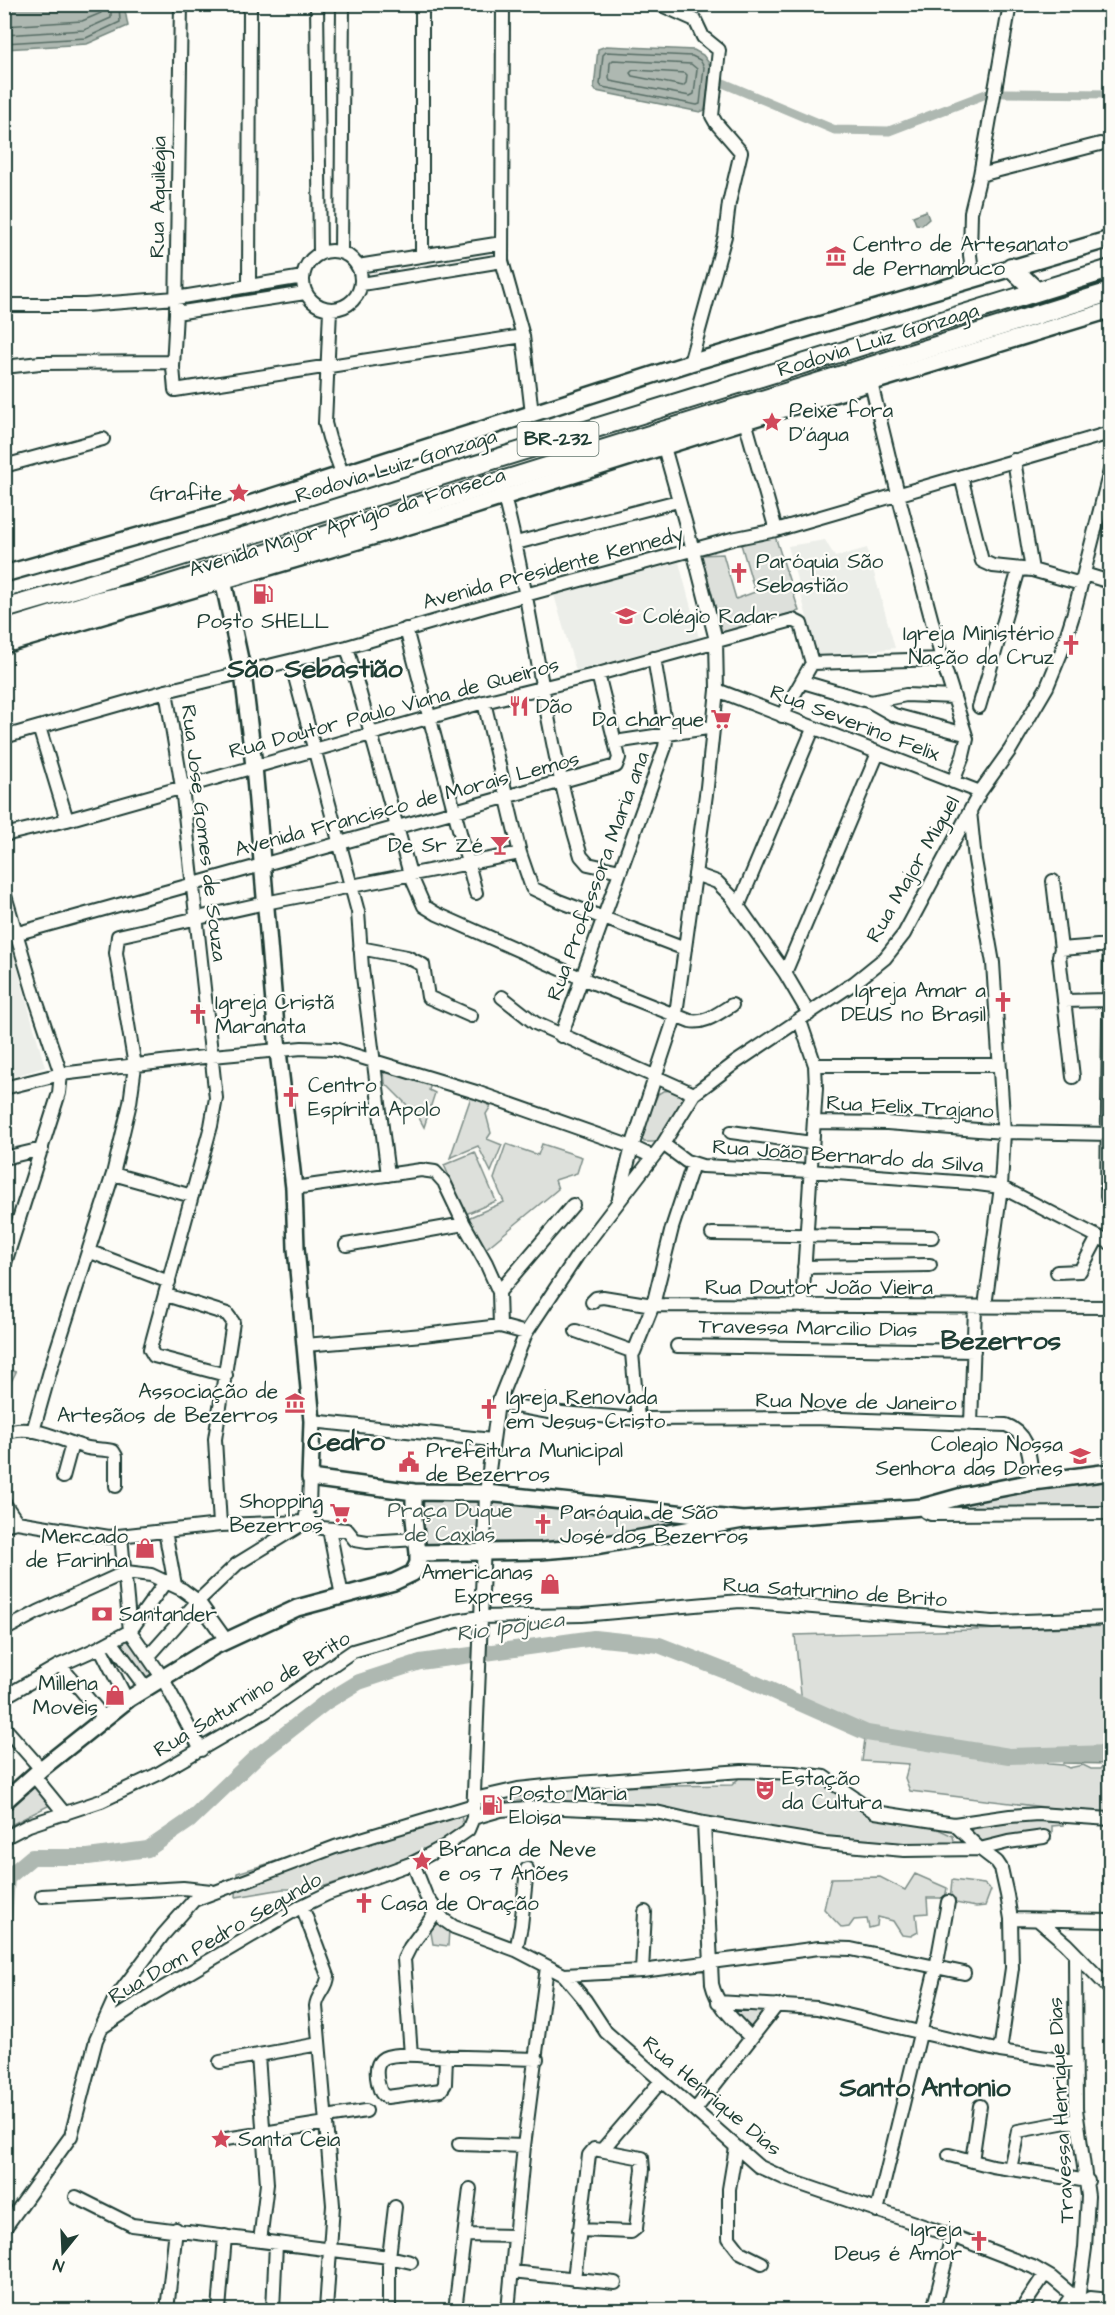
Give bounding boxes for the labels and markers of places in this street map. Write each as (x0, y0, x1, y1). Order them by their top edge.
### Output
place label: Centro de Artesanato de Pernambuco (853, 230, 1068, 283)
museum icon: Centro de Artesanato de Pernambuco (824, 244, 848, 268)
place label: Peixe fora D'água (789, 396, 893, 451)
place icon: Peixe fora D'água (760, 410, 784, 434)
place label: Grafite (150, 479, 222, 508)
place icon: Grafite (227, 481, 251, 505)
place label: Paróquia São Sebastião (756, 547, 883, 600)
church icon: Paróquia São Sebastião (727, 561, 751, 585)
fuel station icon: Posto SHELL (251, 582, 275, 606)
place label: Colégio Radar (643, 602, 778, 633)
school or university icon: Colégio Radar (614, 604, 638, 628)
place label: Posto SHELL (197, 607, 330, 636)
place label: Igreja Ministério Nação da Cruz (903, 619, 1055, 672)
church icon: Igreja Ministério Nação da Cruz (1059, 633, 1083, 657)
place label: Dão (536, 692, 572, 721)
restaurant icon: Dão (507, 694, 531, 718)
place label: Da charque (593, 705, 704, 734)
supermarket icon: Da charque (709, 707, 733, 731)
place label: De Sr Zé (388, 831, 483, 860)
bar icon: De Sr Zé (488, 833, 512, 857)
place label: Igreja Amar a DEUS no Brasil (841, 976, 986, 1029)
place label: Igreja Cristã Maranata (215, 988, 334, 1041)
church icon: Igreja Amar a DEUS no Brasil (991, 990, 1015, 1014)
church icon: Igreja Cristã Maranata (186, 1002, 210, 1026)
place label: Centro Espírita Apolo (308, 1071, 440, 1125)
church icon: Centro Espírita Apolo (279, 1085, 303, 1109)
place label: Associação de Artesãos de Bezerros (57, 1377, 278, 1430)
place label: Igreja Renovada em Jesus Cristo (506, 1383, 665, 1436)
museum icon: Associação de Artesãos de Bezerros (283, 1391, 307, 1415)
church icon: Igreja Renovada em Jesus Cristo (477, 1397, 501, 1421)
place label: Colegio Nossa Senhora das Dores (875, 1430, 1063, 1483)
place label: Prefeitura Municipal de Bezerros (426, 1436, 623, 1489)
school or university icon: Colegio Nossa Senhora das Dores (1068, 1444, 1092, 1468)
public building icon: Prefeitura Municipal de Bezerros (397, 1450, 421, 1474)
place label: Shopping Bezerros (229, 1487, 323, 1540)
place label: Paróquia de São José dos Bezerros (560, 1498, 748, 1551)
supermarket icon: Shopping Bezerros (328, 1501, 352, 1525)
church icon: Paróquia de São José dos Bezerros (531, 1512, 555, 1536)
place label: Mercado de Farinha (26, 1522, 128, 1575)
shop icon: Mercado de Farinha (133, 1536, 157, 1560)
place label: Americanas Express (421, 1558, 533, 1612)
shop icon: Americanas Express (538, 1572, 562, 1596)
place label: Santander (119, 1600, 217, 1629)
bank icon: Santander (90, 1602, 114, 1626)
place label: Millena Moveis (33, 1669, 98, 1722)
shop icon: Millena Moveis (103, 1683, 127, 1707)
place label: Estação da Cultura (782, 1764, 882, 1817)
theatre icon: Estação da Cultura (753, 1778, 777, 1802)
place label: Posto Maria Eloisa (509, 1779, 627, 1832)
fuel station icon: Posto Maria Eloisa (480, 1793, 504, 1817)
place label: Branca de Neve e os 7 Anões (439, 1835, 596, 1888)
place icon: Branca de Neve e os 7 Anões (410, 1849, 434, 1873)
place label: Casa de Oração (381, 1889, 539, 1918)
church icon: Casa de Oração (352, 1891, 376, 1915)
place label: Santa Ceia (238, 2125, 341, 2154)
place icon: Santa Ceia (209, 2127, 233, 2151)
place label: Igreja Deus é Amor (834, 2215, 962, 2268)
church icon: Igreja Deus é Amor (967, 2229, 991, 2253)

